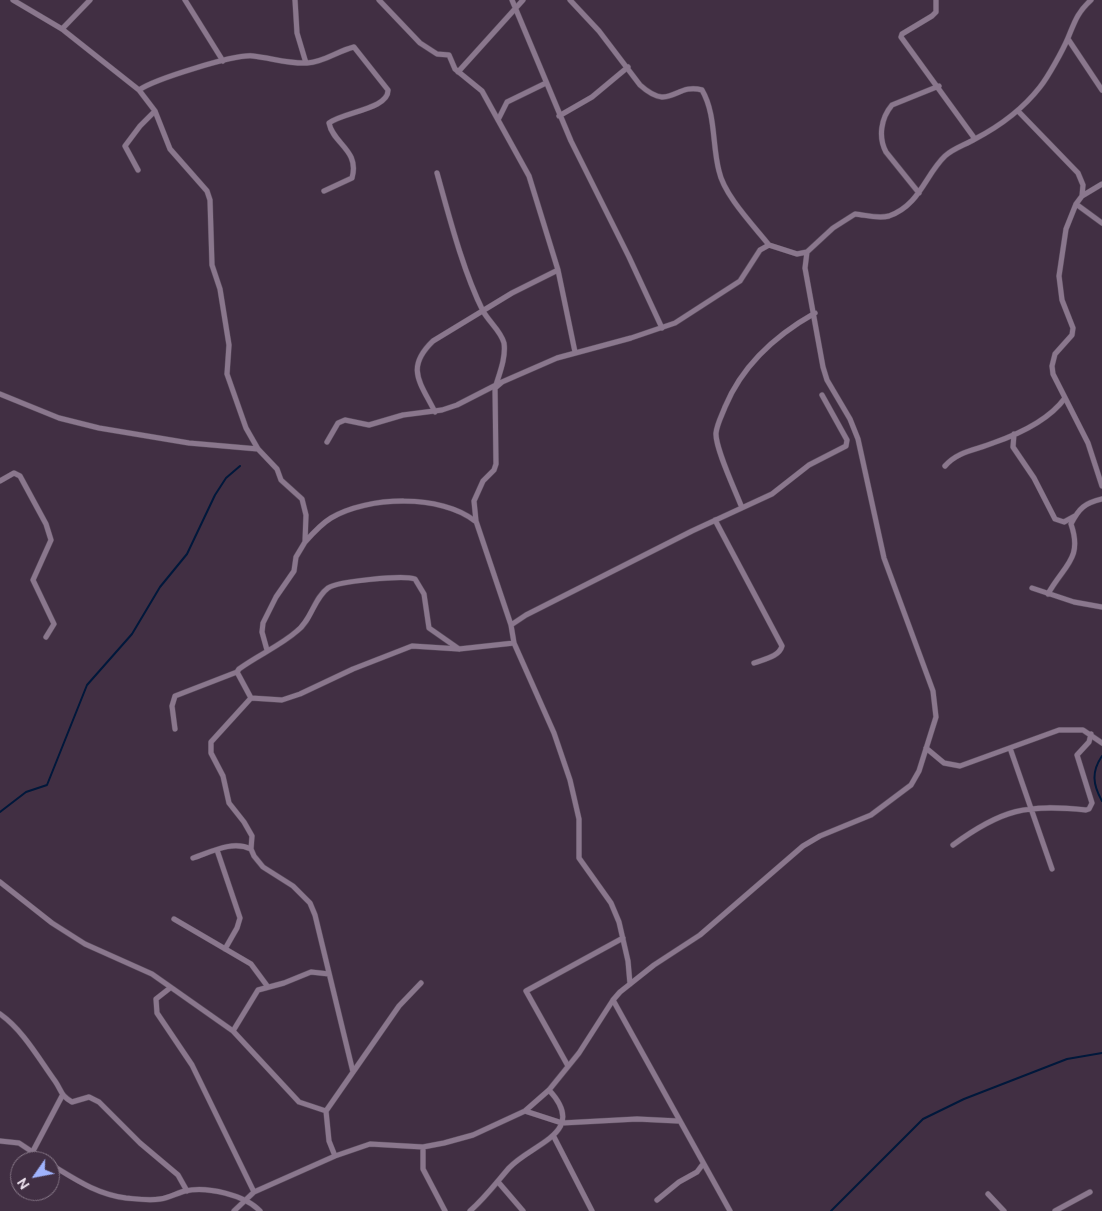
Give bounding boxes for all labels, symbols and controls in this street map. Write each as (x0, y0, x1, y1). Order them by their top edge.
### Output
north arrow (10, 1151, 60, 1201)
text: N (14, 1175, 33, 1192)

